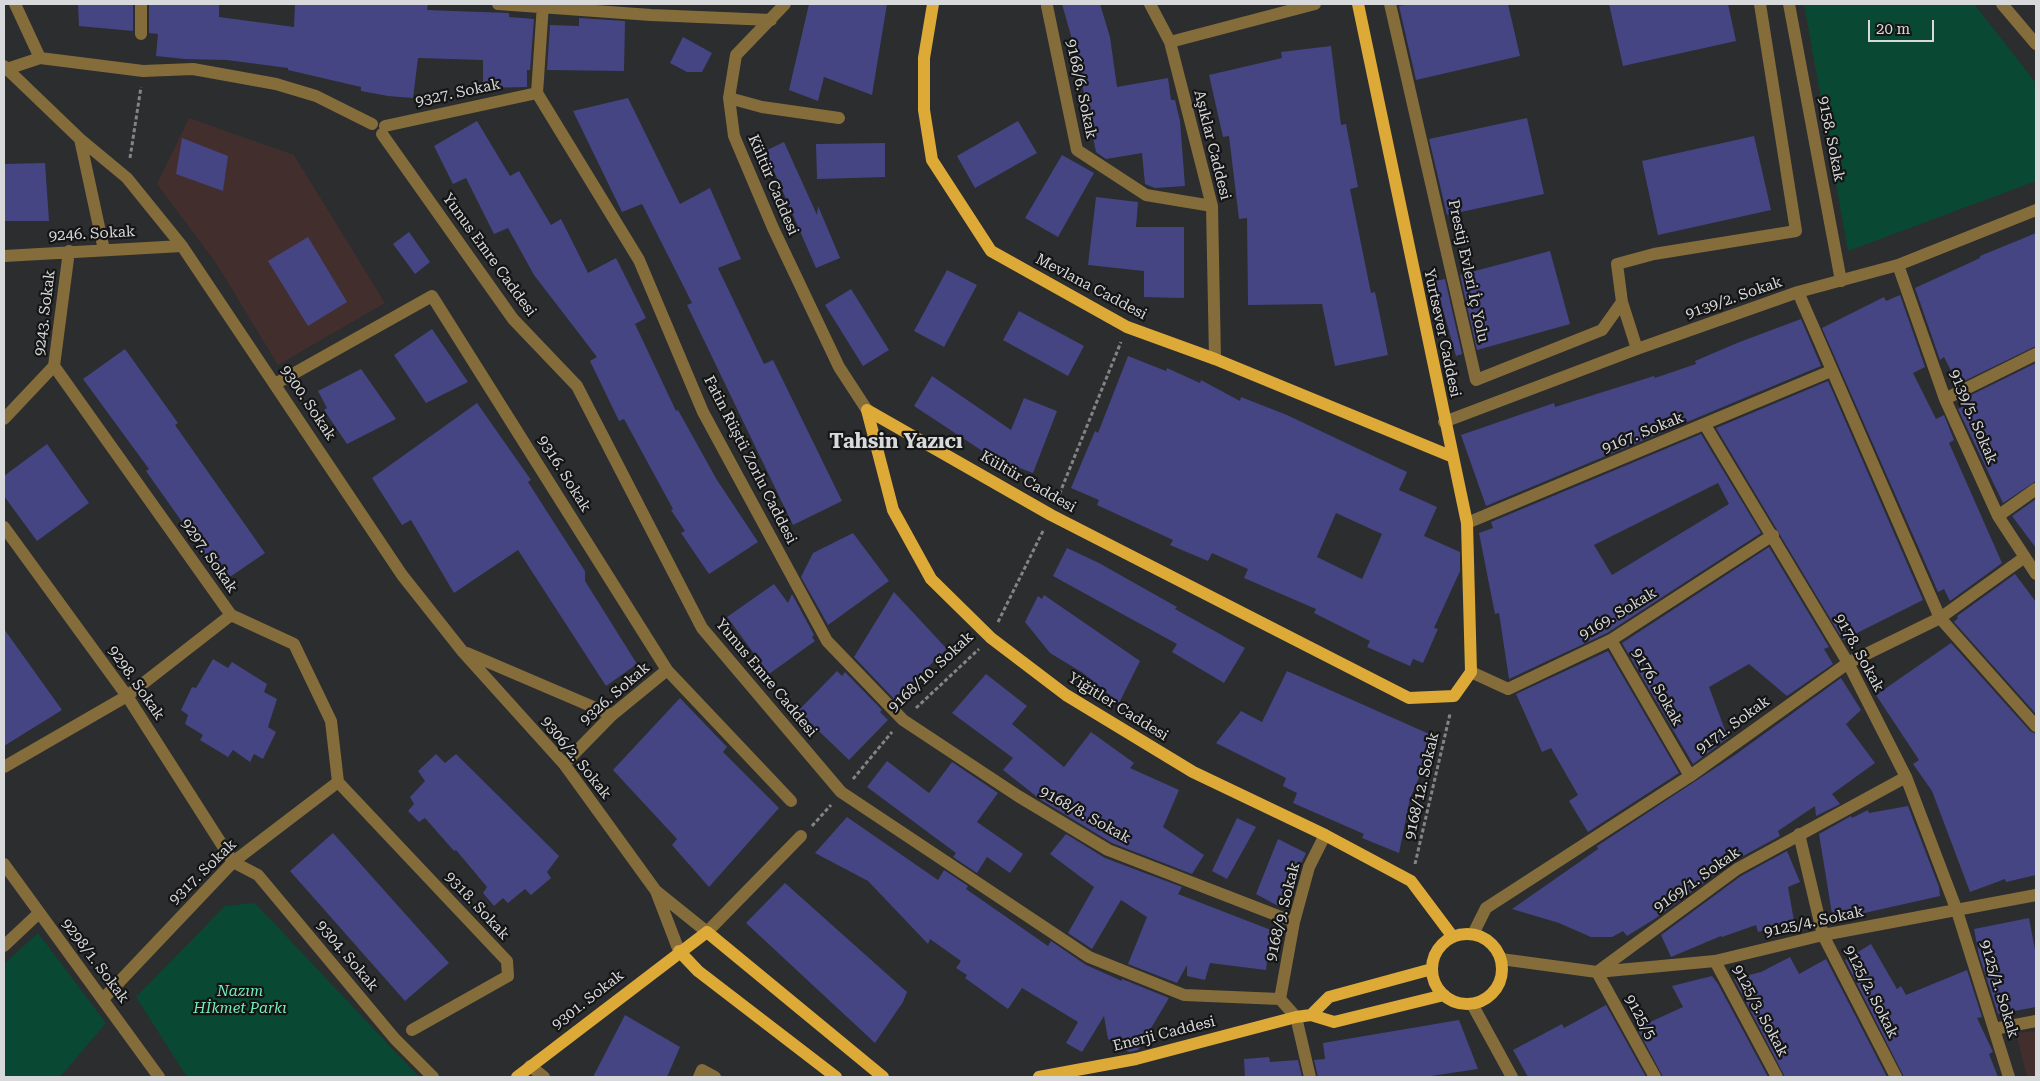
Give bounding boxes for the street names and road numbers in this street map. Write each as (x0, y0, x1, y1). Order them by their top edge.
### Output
street label: 9168/6. Sokak (1062, 38, 1100, 140)
street label: 9327. Sokak (414, 75, 502, 111)
street label: Aşıklar Caddesi (1190, 88, 1234, 202)
street label: 9158. Sokak (1814, 95, 1848, 183)
street label: Kültür Caddesi (744, 132, 802, 238)
street label: Yunus Emre Caddesi (438, 190, 540, 320)
street label: Prestij Evleri İç Yolu (1444, 198, 1492, 344)
street label: 9246. Sokak (48, 223, 136, 245)
street label: Mevlana Caddesi (1032, 250, 1150, 324)
street label: Yurtsever Caddesi (1420, 267, 1464, 399)
street label: 9243. Sokak (31, 269, 59, 357)
street label: 9139/2. Sokak (1683, 273, 1785, 323)
street label: 9300. Sokak (276, 362, 340, 444)
street label: 9139/5. Sokak (1945, 367, 2001, 467)
street label: Fatin Rüştü Zorlu Caddesi (700, 373, 800, 547)
street label: 9167. Sokak (1599, 408, 1687, 458)
street label: 9316. Sokak (533, 432, 595, 516)
street label: Kültür Caddesi (977, 447, 1079, 517)
street label: 9297. Sokak (177, 515, 241, 597)
street label: 9169. Sokak (1576, 584, 1660, 644)
street label: 9178. Sokak (1830, 611, 1888, 695)
street label: Yunus Emre Caddesi (712, 615, 820, 741)
street label: 9168/10. Sokak (885, 628, 977, 716)
street label: 9298. Sokak (104, 642, 168, 724)
street label: 9176. Sokak (1628, 645, 1686, 729)
street label: 9326. Sokak (576, 659, 654, 729)
street label: Yiğitler Caddesi (1065, 669, 1171, 745)
street label: 9171. Sokak (1693, 692, 1773, 758)
street label: 9306/2. Sokak (537, 713, 615, 803)
street label: 9168/12. Sokak (1401, 731, 1443, 841)
street label: 9168/8. Sokak (1036, 783, 1134, 847)
street label: 9317. Sokak (166, 835, 240, 909)
street label: 9169/1. Sokak (1650, 844, 1744, 916)
street label: 9168/9. Sokak (1262, 861, 1304, 963)
street label: 9318. Sokak (441, 868, 513, 944)
street label: 9125/4. Sokak (1763, 903, 1865, 941)
street label: 9298/1. Sokak (57, 915, 133, 1007)
street label: 9304. Sokak (312, 917, 382, 995)
street label: 9125/1. Sokak (1976, 938, 2022, 1040)
street label: 9125/2. Sokak (1840, 943, 1902, 1041)
street label: 9125/3. Sokak (1728, 962, 1792, 1060)
street label: 9301. Sokak (548, 966, 628, 1034)
street label: 9125/5 (1620, 992, 1660, 1042)
street label: Enerji Caddesi (1111, 1013, 1217, 1055)

